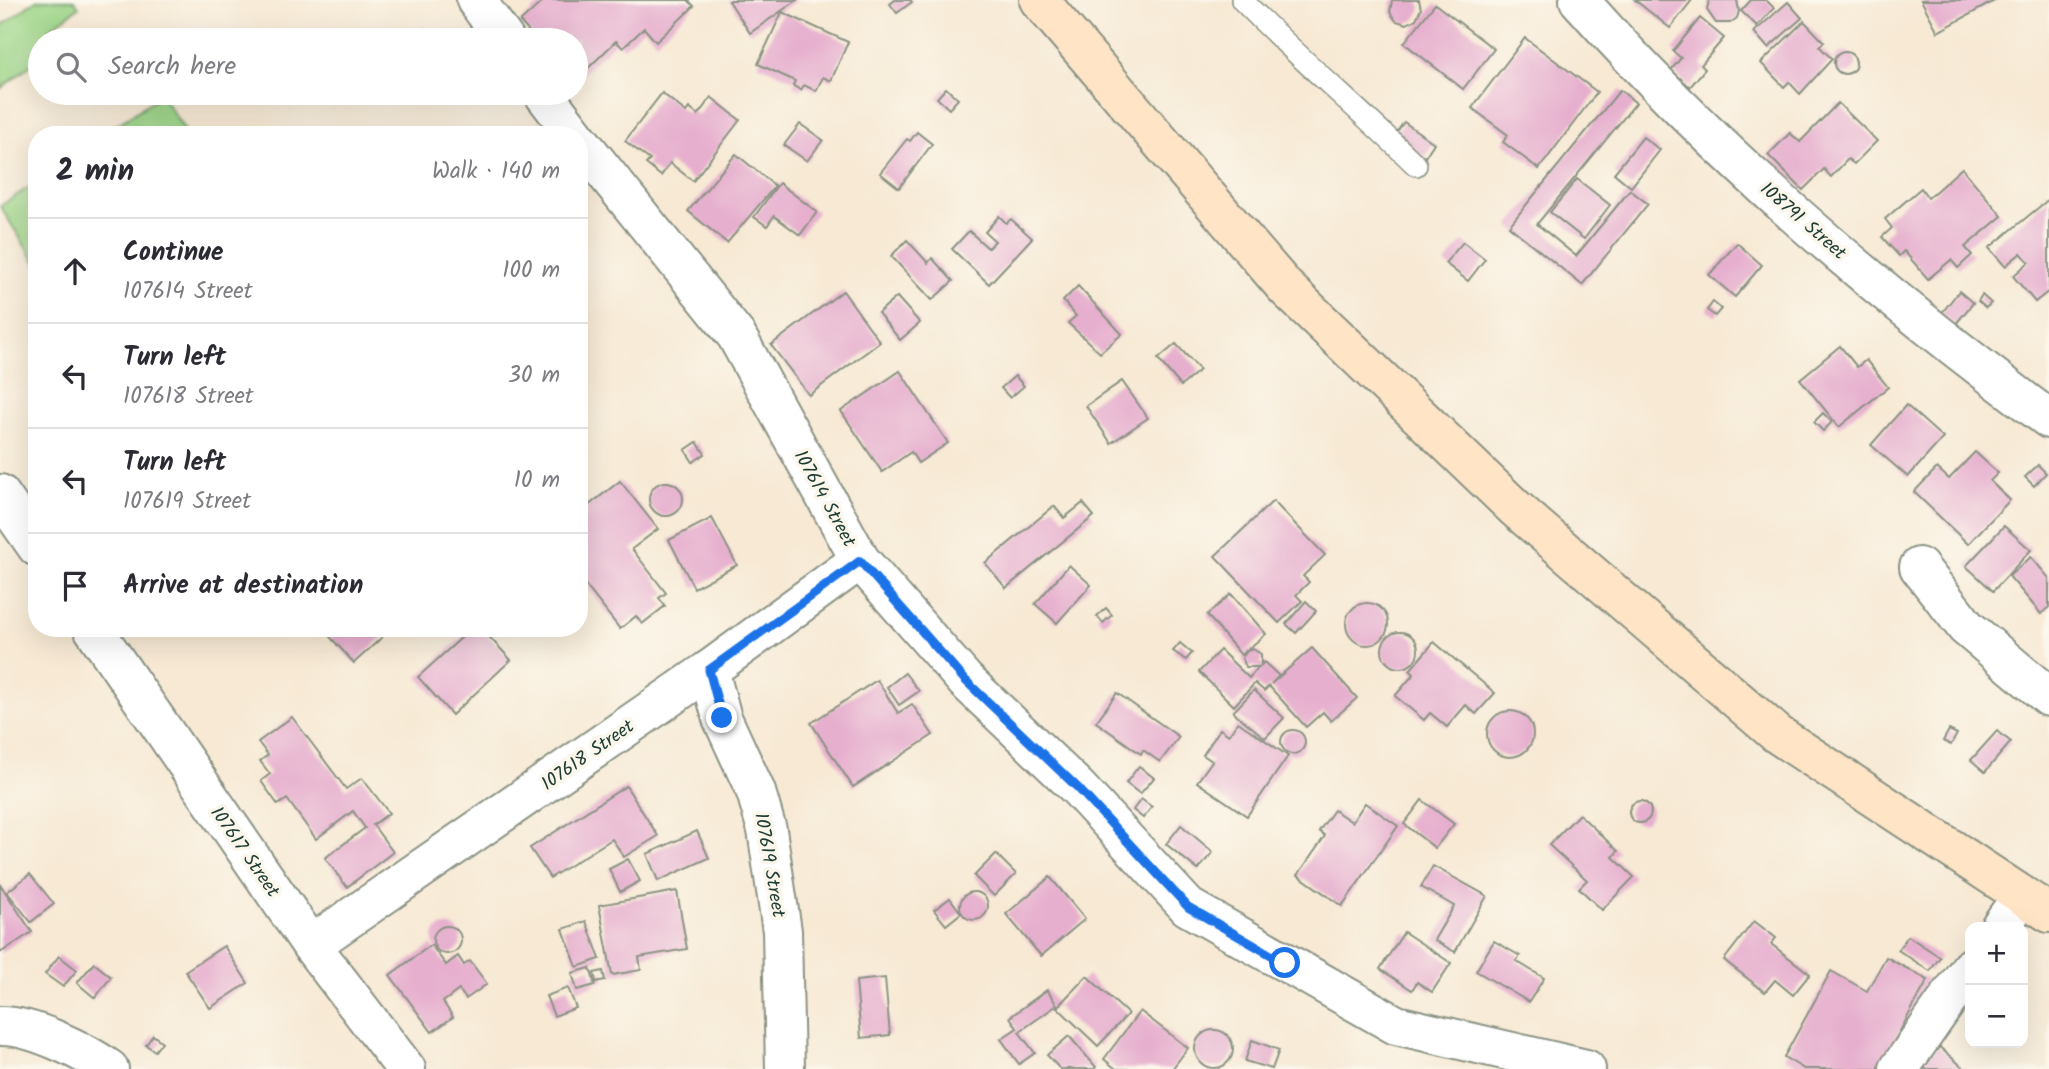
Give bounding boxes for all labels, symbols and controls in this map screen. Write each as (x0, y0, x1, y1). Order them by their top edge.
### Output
search box (28, 28, 588, 105)
text: Search here (108, 46, 236, 88)
icon: search (52, 48, 90, 86)
text: 2 min (56, 148, 134, 196)
text: Walk · 140 m (432, 154, 560, 190)
street label: 108791 Street (1753, 175, 1853, 268)
text: Continue (123, 232, 224, 274)
icon: ahead (56, 252, 94, 290)
text: 100 m (502, 253, 560, 289)
text: 107614 Street (123, 274, 253, 310)
text: Turn left (123, 337, 226, 379)
icon: left (56, 357, 94, 395)
text: 30 m (508, 358, 560, 394)
text: 107618 Street (123, 379, 254, 415)
text: Turn left (123, 442, 226, 484)
street label: 107614 Street (785, 445, 864, 554)
icon: left (56, 462, 94, 500)
text: 10 m (514, 463, 560, 499)
text: 107619 Street (123, 484, 251, 520)
text: Arrive at destination (123, 565, 363, 607)
icon: arrive (56, 567, 94, 605)
route end (706, 702, 737, 733)
street label: 107618 Street (535, 712, 642, 799)
street label: 107617 Street (202, 800, 287, 904)
street label: 107619 Street (745, 811, 793, 921)
map controls (1965, 922, 2028, 1048)
button: + (1965, 922, 2028, 985)
route start (1269, 947, 1300, 978)
button: − (1965, 985, 2028, 1048)

